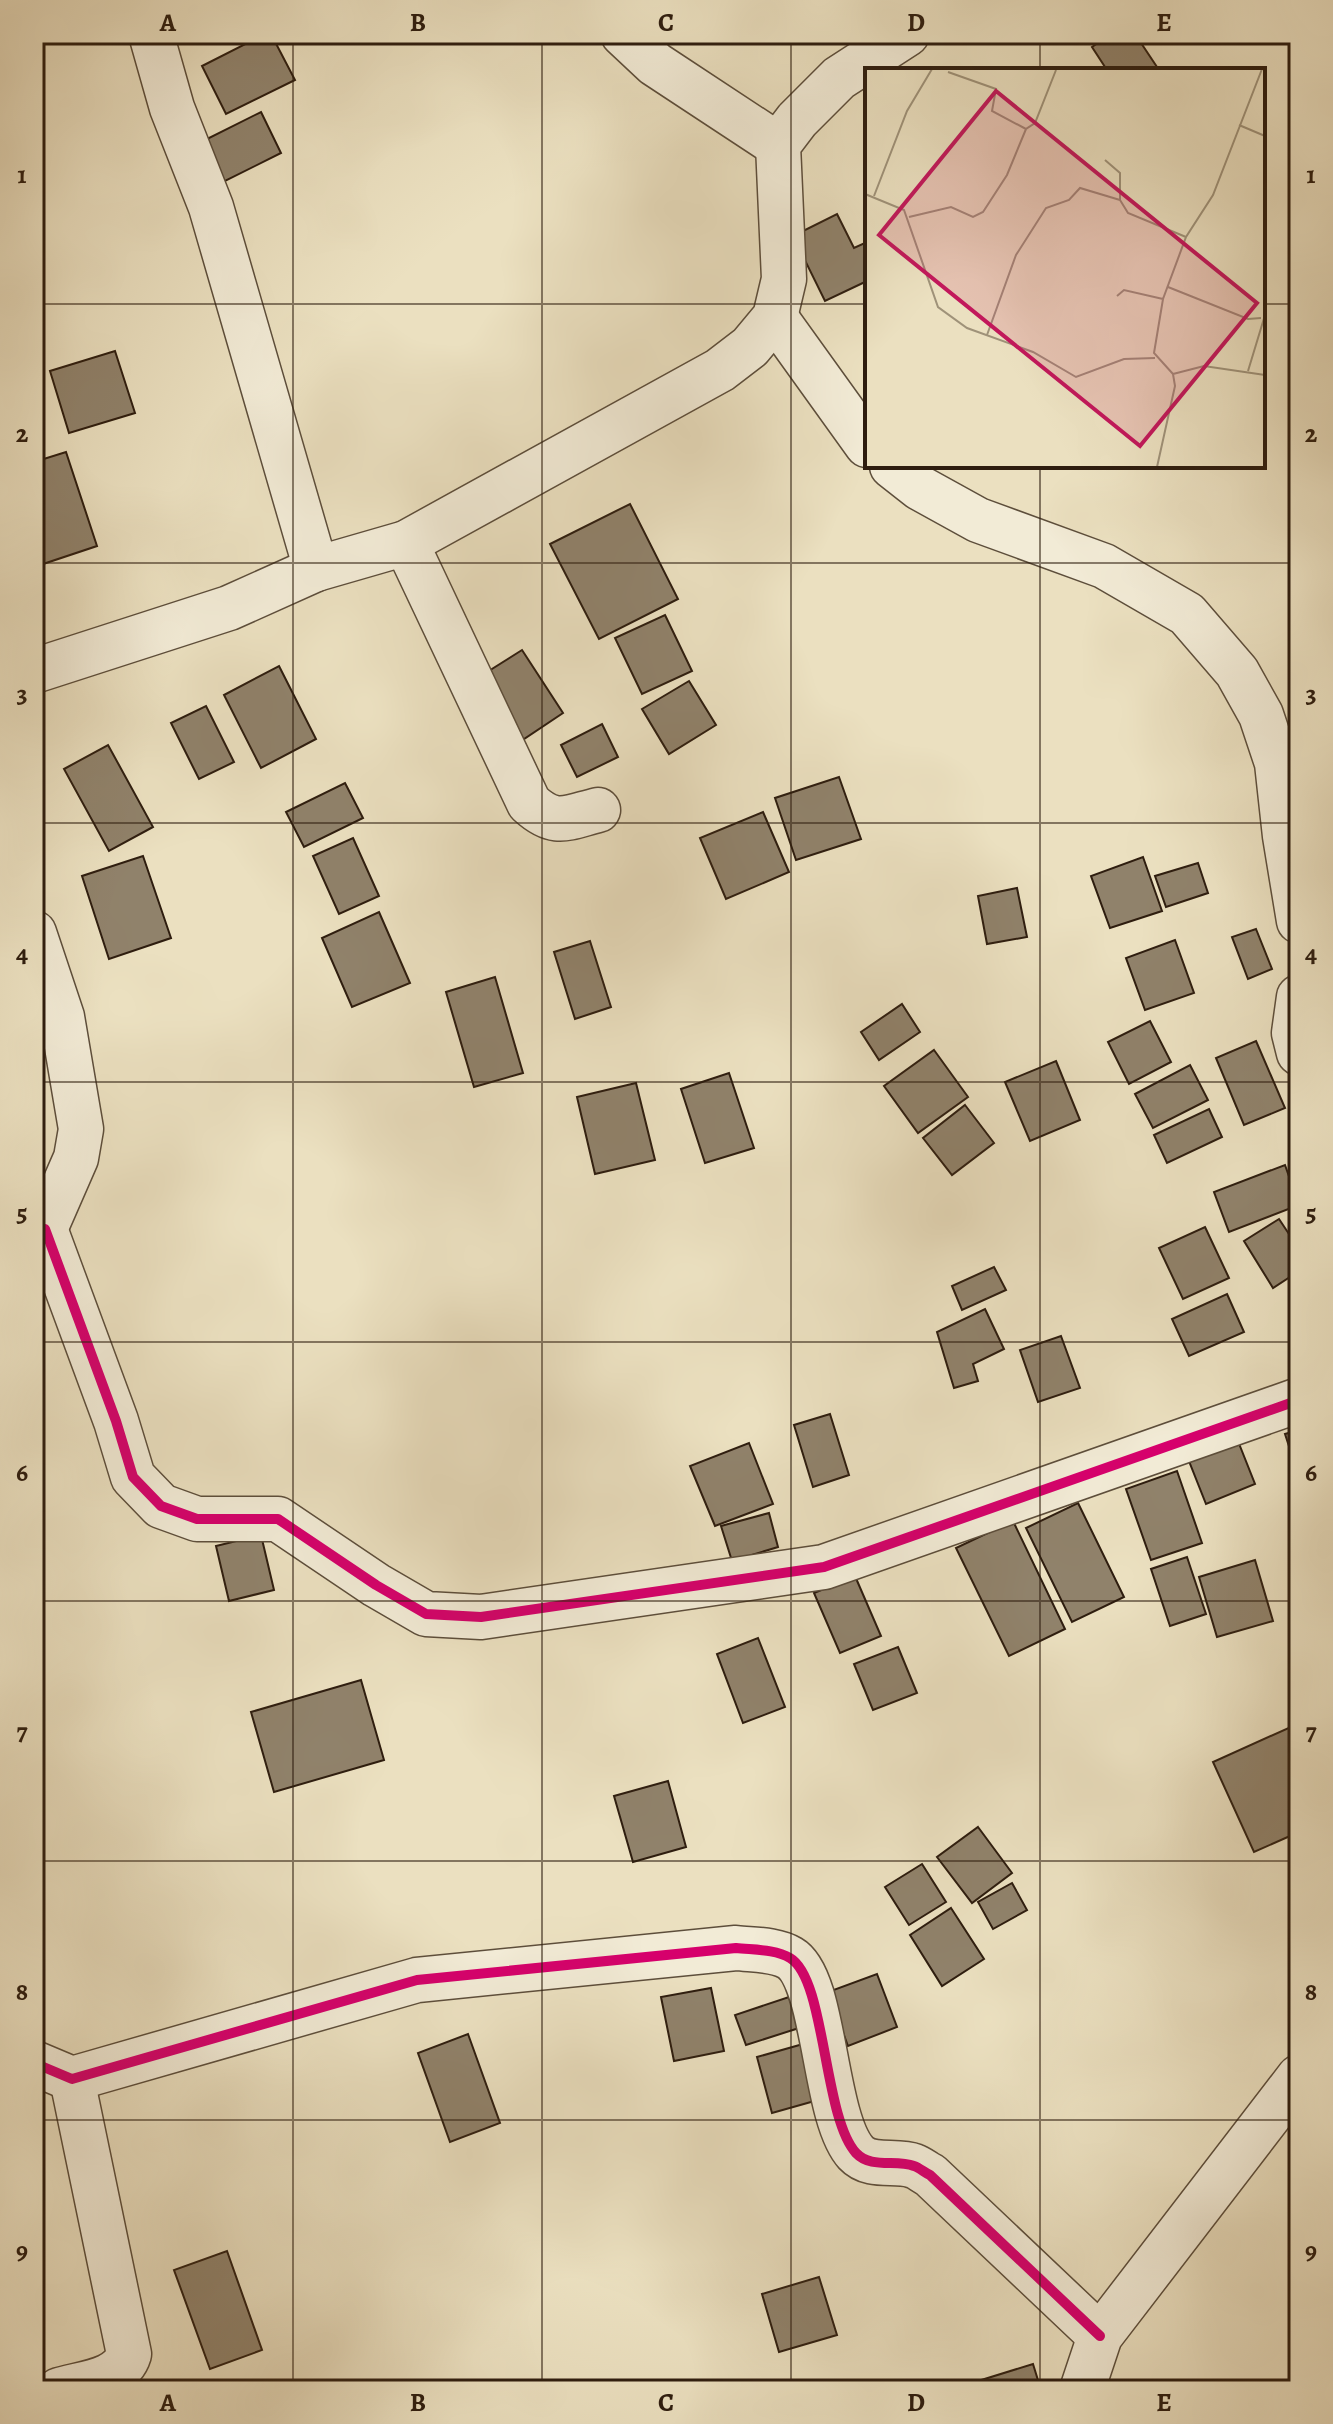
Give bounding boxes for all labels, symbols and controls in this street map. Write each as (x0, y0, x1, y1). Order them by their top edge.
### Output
text: A (159, 5, 177, 40)
text: B (410, 5, 426, 40)
text: C (658, 5, 674, 40)
text: D (907, 5, 925, 40)
text: E (1156, 5, 1172, 40)
inset map (865, 68, 1265, 468)
text: 1 (17, 157, 27, 192)
text: 1 (1306, 157, 1316, 192)
text: 2 (16, 416, 29, 451)
text: 2 (1305, 416, 1318, 451)
text: 3 (16, 676, 28, 711)
text: 3 (1305, 676, 1317, 711)
text: 4 (16, 936, 28, 971)
text: 4 (1305, 936, 1317, 971)
text: 5 (16, 1195, 28, 1230)
text: 5 (1305, 1195, 1317, 1230)
text: 6 (16, 1455, 28, 1490)
text: 6 (1305, 1455, 1317, 1490)
text: 7 (16, 1714, 28, 1749)
text: 7 (1305, 1714, 1317, 1749)
text: 8 (16, 1974, 28, 2009)
text: 8 (1305, 1974, 1317, 2009)
text: 9 (16, 2233, 28, 2268)
text: 9 (1305, 2233, 1317, 2268)
text: A (159, 2385, 177, 2420)
text: B (410, 2385, 426, 2420)
text: C (658, 2385, 674, 2420)
text: D (907, 2385, 925, 2420)
text: E (1156, 2385, 1172, 2420)

